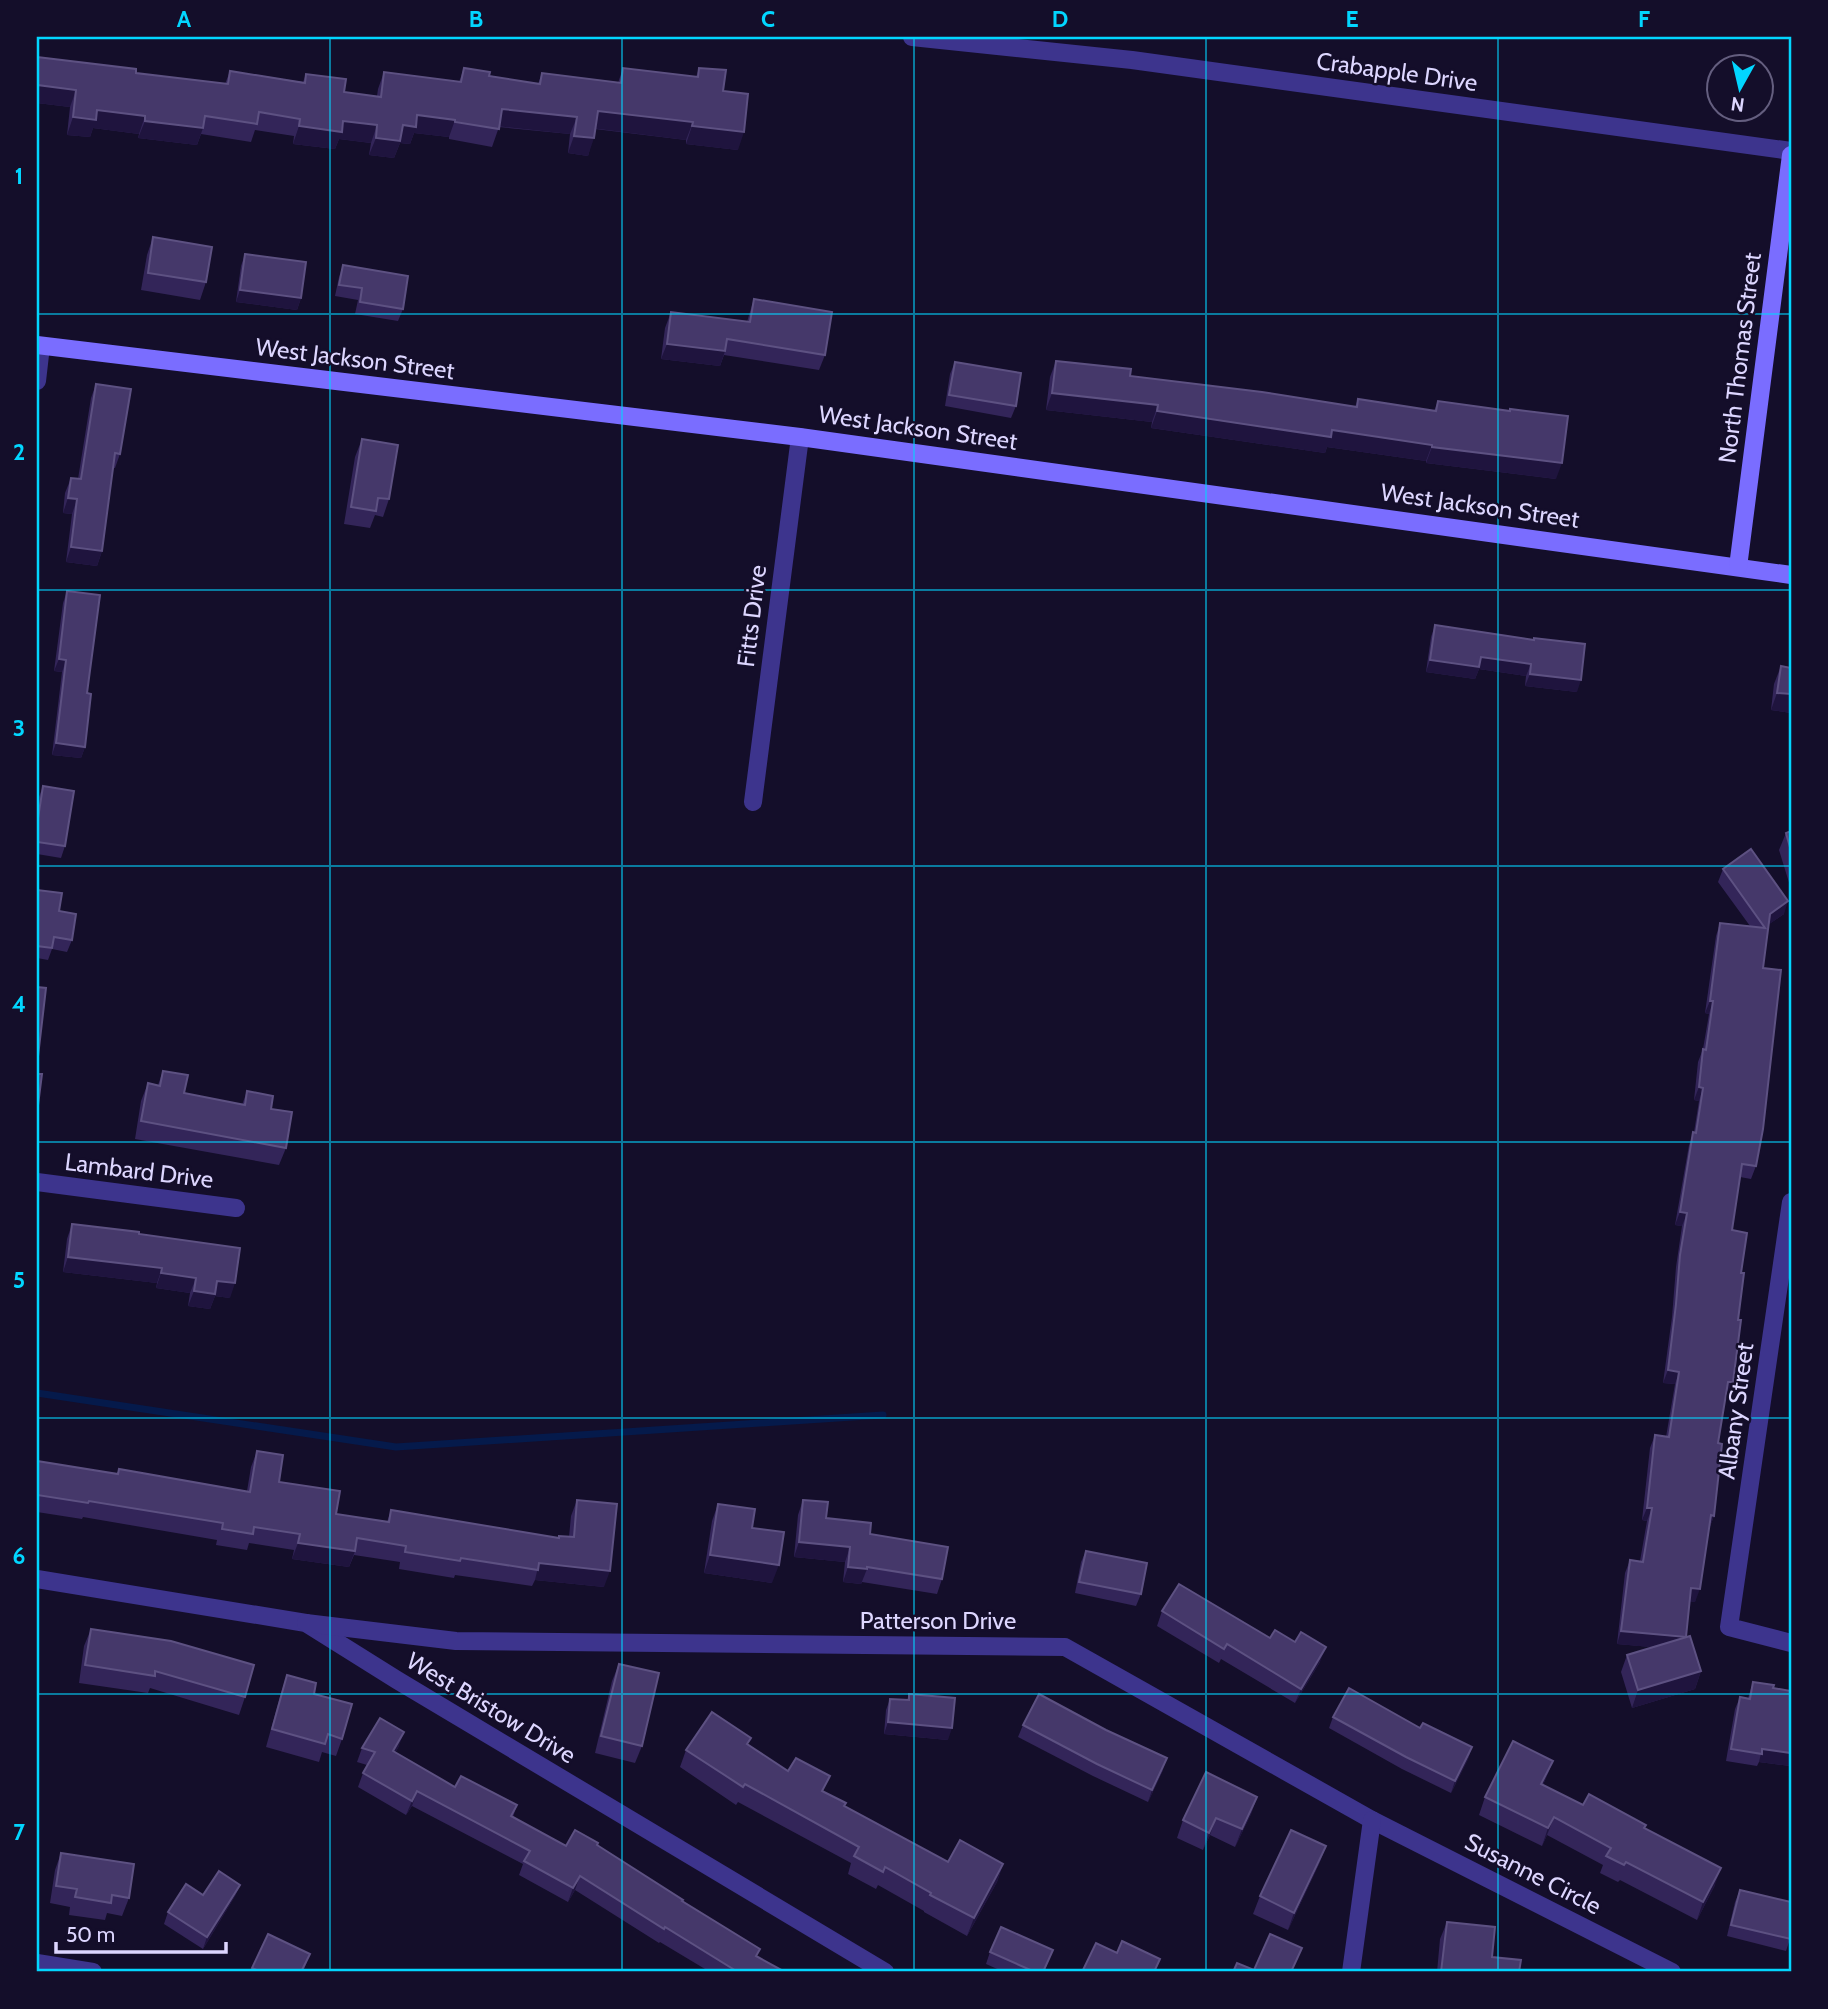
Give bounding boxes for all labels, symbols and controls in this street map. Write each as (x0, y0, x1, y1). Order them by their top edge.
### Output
text: A (177, 5, 192, 33)
text: B (469, 5, 483, 33)
text: C (761, 5, 775, 33)
text: D (1052, 5, 1068, 33)
text: E (1345, 5, 1359, 33)
text: F (1638, 5, 1650, 33)
street label: Crabapple Drive (1315, 46, 1479, 97)
north arrow (1706, 52, 1776, 122)
text: N (1729, 92, 1746, 117)
text: 1 (15, 162, 23, 190)
street label: North Thomas Street (1712, 251, 1767, 465)
street label: West Jackson Street (254, 332, 456, 385)
street label: West Jackson Street (817, 399, 1019, 456)
text: 2 (13, 438, 25, 466)
street label: West Jackson Street (1379, 477, 1581, 534)
street label: Fitts Drive (731, 563, 772, 669)
text: 3 (13, 714, 25, 742)
text: 4 (12, 990, 26, 1018)
street label: Lambard Drive (63, 1147, 215, 1194)
text: 5 (13, 1266, 25, 1294)
street label: Albany Street (1712, 1341, 1759, 1481)
text: 6 (13, 1542, 25, 1570)
street label: Patterson Drive (860, 1606, 1016, 1635)
street label: West Bristow Drive (402, 1646, 581, 1769)
text: 7 (13, 1818, 25, 1846)
street label: Susanne Circle (1460, 1827, 1606, 1920)
scale bar (56, 1911, 226, 1955)
text: 50 m (66, 1922, 115, 1947)

